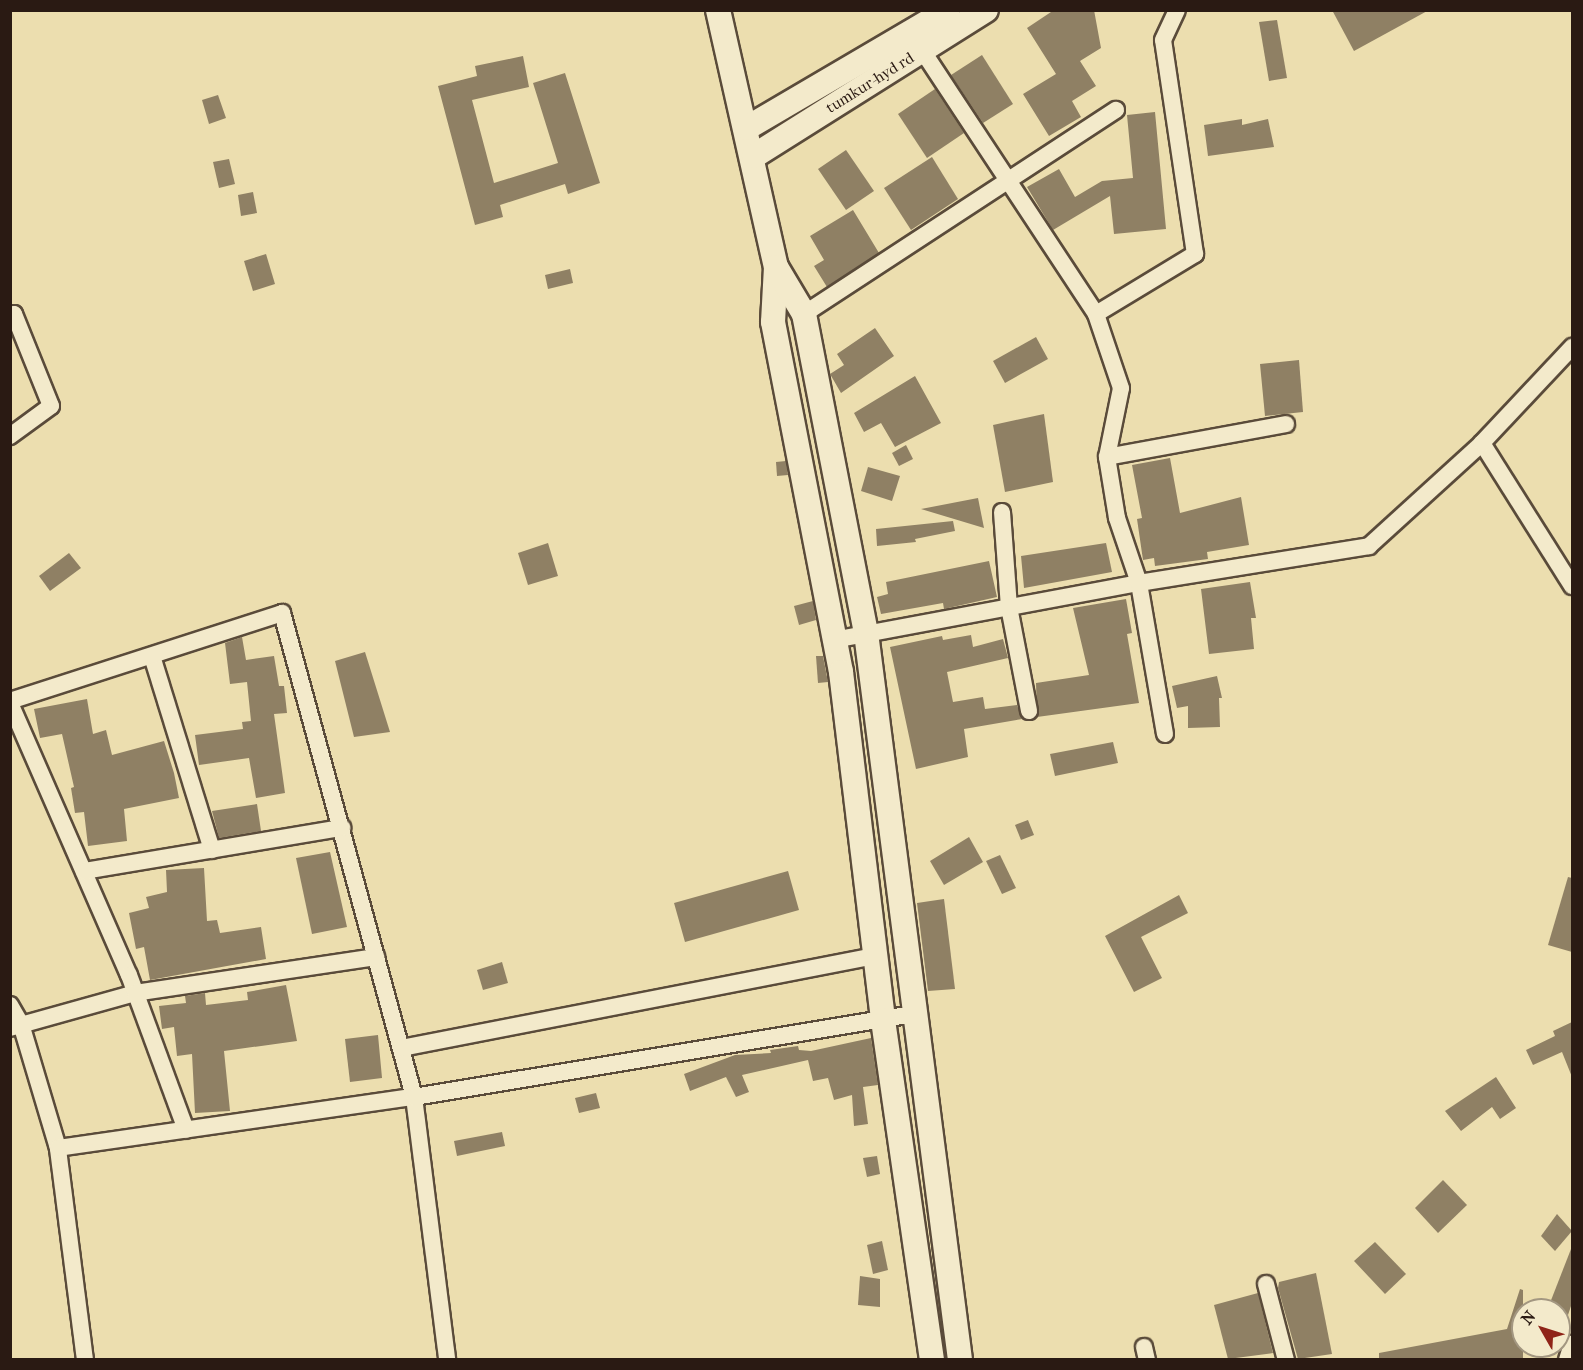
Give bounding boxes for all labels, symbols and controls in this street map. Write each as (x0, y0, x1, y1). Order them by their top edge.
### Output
street label: tumkur-hyd rd (822, 48, 918, 118)
north arrow (1511, 1298, 1571, 1358)
text: N (1517, 1307, 1539, 1328)

